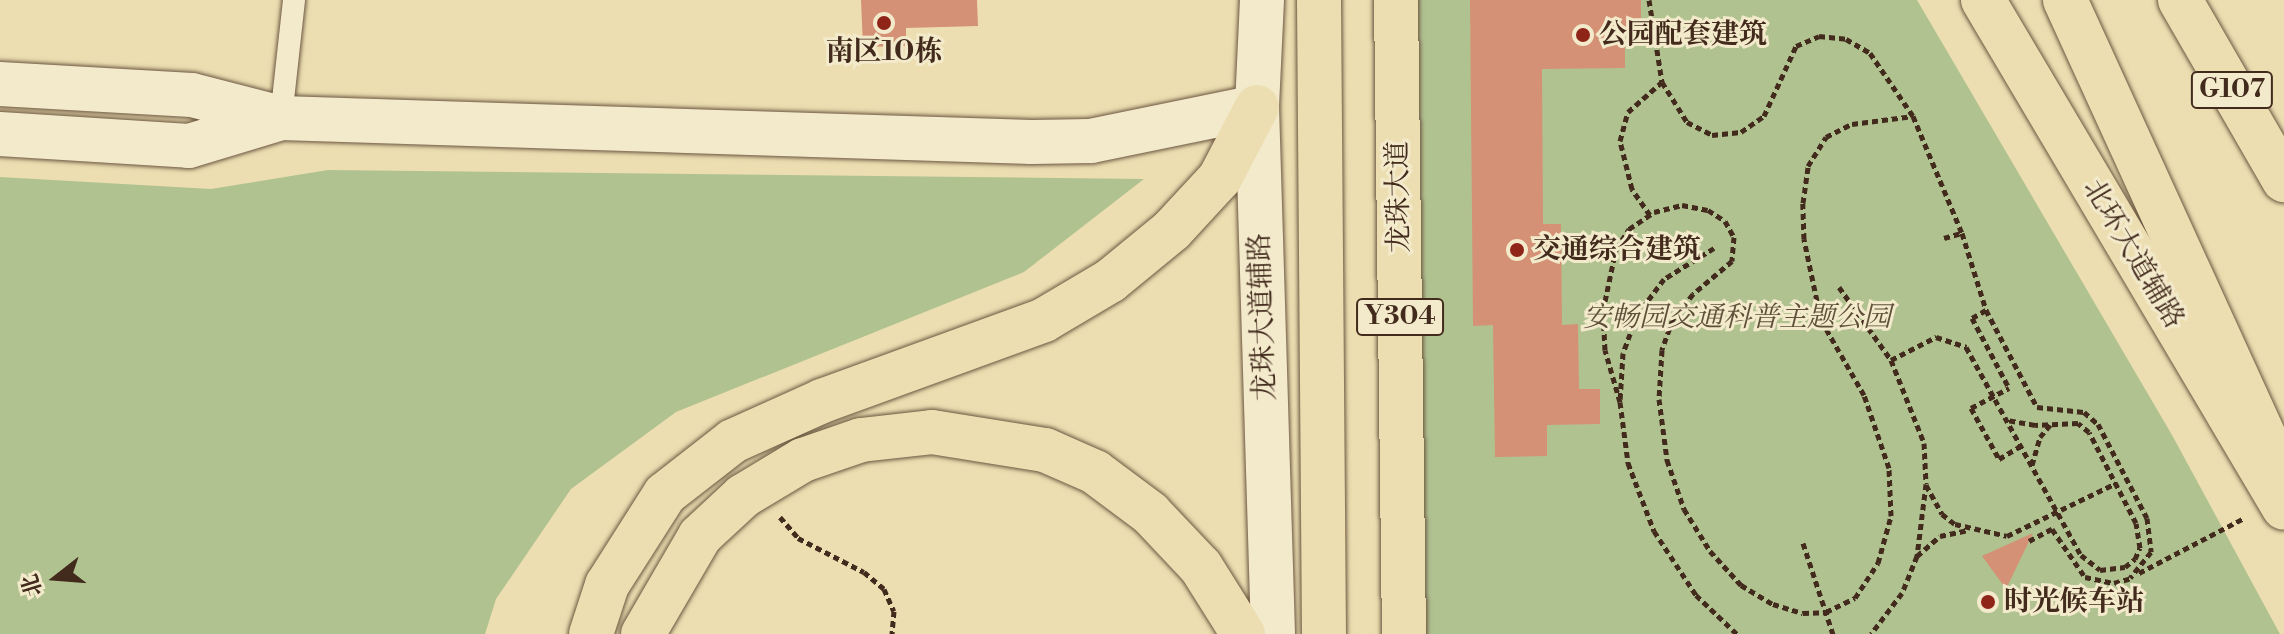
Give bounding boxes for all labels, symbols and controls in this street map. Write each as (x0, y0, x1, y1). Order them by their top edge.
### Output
marker: 南区10栋 (875, 14, 893, 32)
place label: 公园配套建筑 (1599, 18, 1767, 52)
marker: 公园配套建筑 (1574, 26, 1592, 44)
place label: 南区10栋 (826, 35, 942, 69)
road number: G107 (2190, 68, 2274, 112)
street label: 龙珠大道 (1381, 141, 1417, 253)
street label: 北环大道辅路 (2075, 173, 2191, 335)
street label: 龙珠大道辅路 (1243, 232, 1283, 402)
place label: 交通综合建筑 (1533, 233, 1701, 267)
marker: 交通综合建筑 (1508, 241, 1526, 259)
road number: Y304 (1356, 295, 1444, 339)
park label: 安畅园交通科普主题公园 (1583, 301, 1891, 335)
north arrow (16, 538, 96, 618)
text: 北 (16, 571, 49, 600)
place label: 时光候车站 (2004, 585, 2144, 619)
marker: 时光候车站 (1979, 593, 1997, 611)

